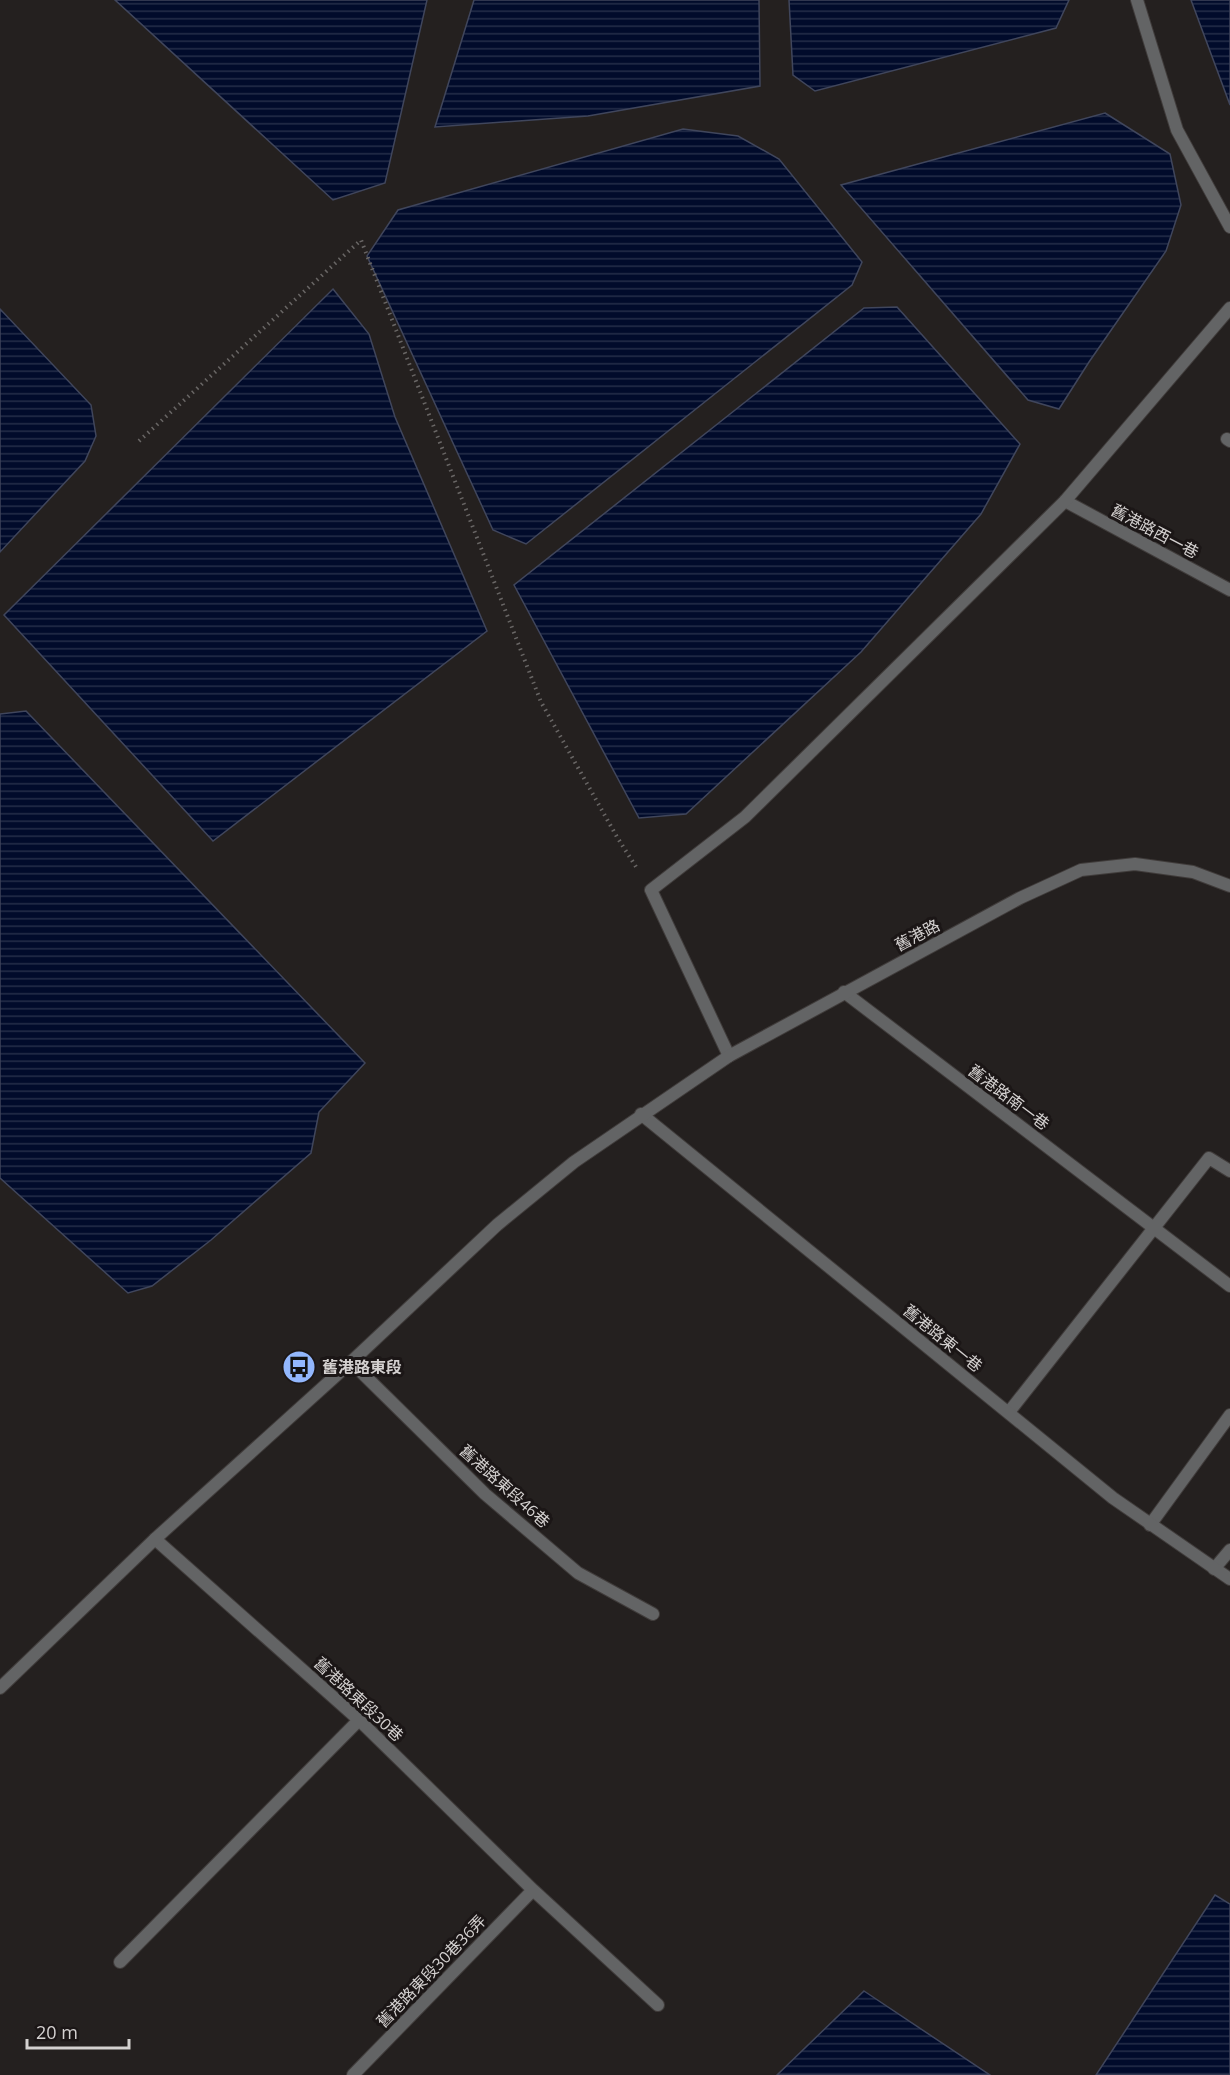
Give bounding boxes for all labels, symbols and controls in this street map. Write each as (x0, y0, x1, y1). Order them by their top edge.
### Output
street label: 舊港路西一巷 (1107, 499, 1203, 563)
street label: 舊港路 (891, 914, 943, 956)
street label: 舊港路南一巷 (964, 1059, 1054, 1135)
street label: 舊港路東一巷 (899, 1299, 987, 1377)
bus stop icon: 舊港路東段 (281, 1349, 317, 1385)
place label: 舊港路東段 (322, 1356, 402, 1378)
street label: 舊港路東段46巷 (455, 1440, 555, 1532)
street label: 舊港路東段30巷 (310, 1652, 408, 1746)
street label: 舊港路東段30巷36弄 (371, 1910, 491, 2032)
scale bar (27, 2012, 129, 2050)
text: 20 m (36, 2020, 78, 2044)

